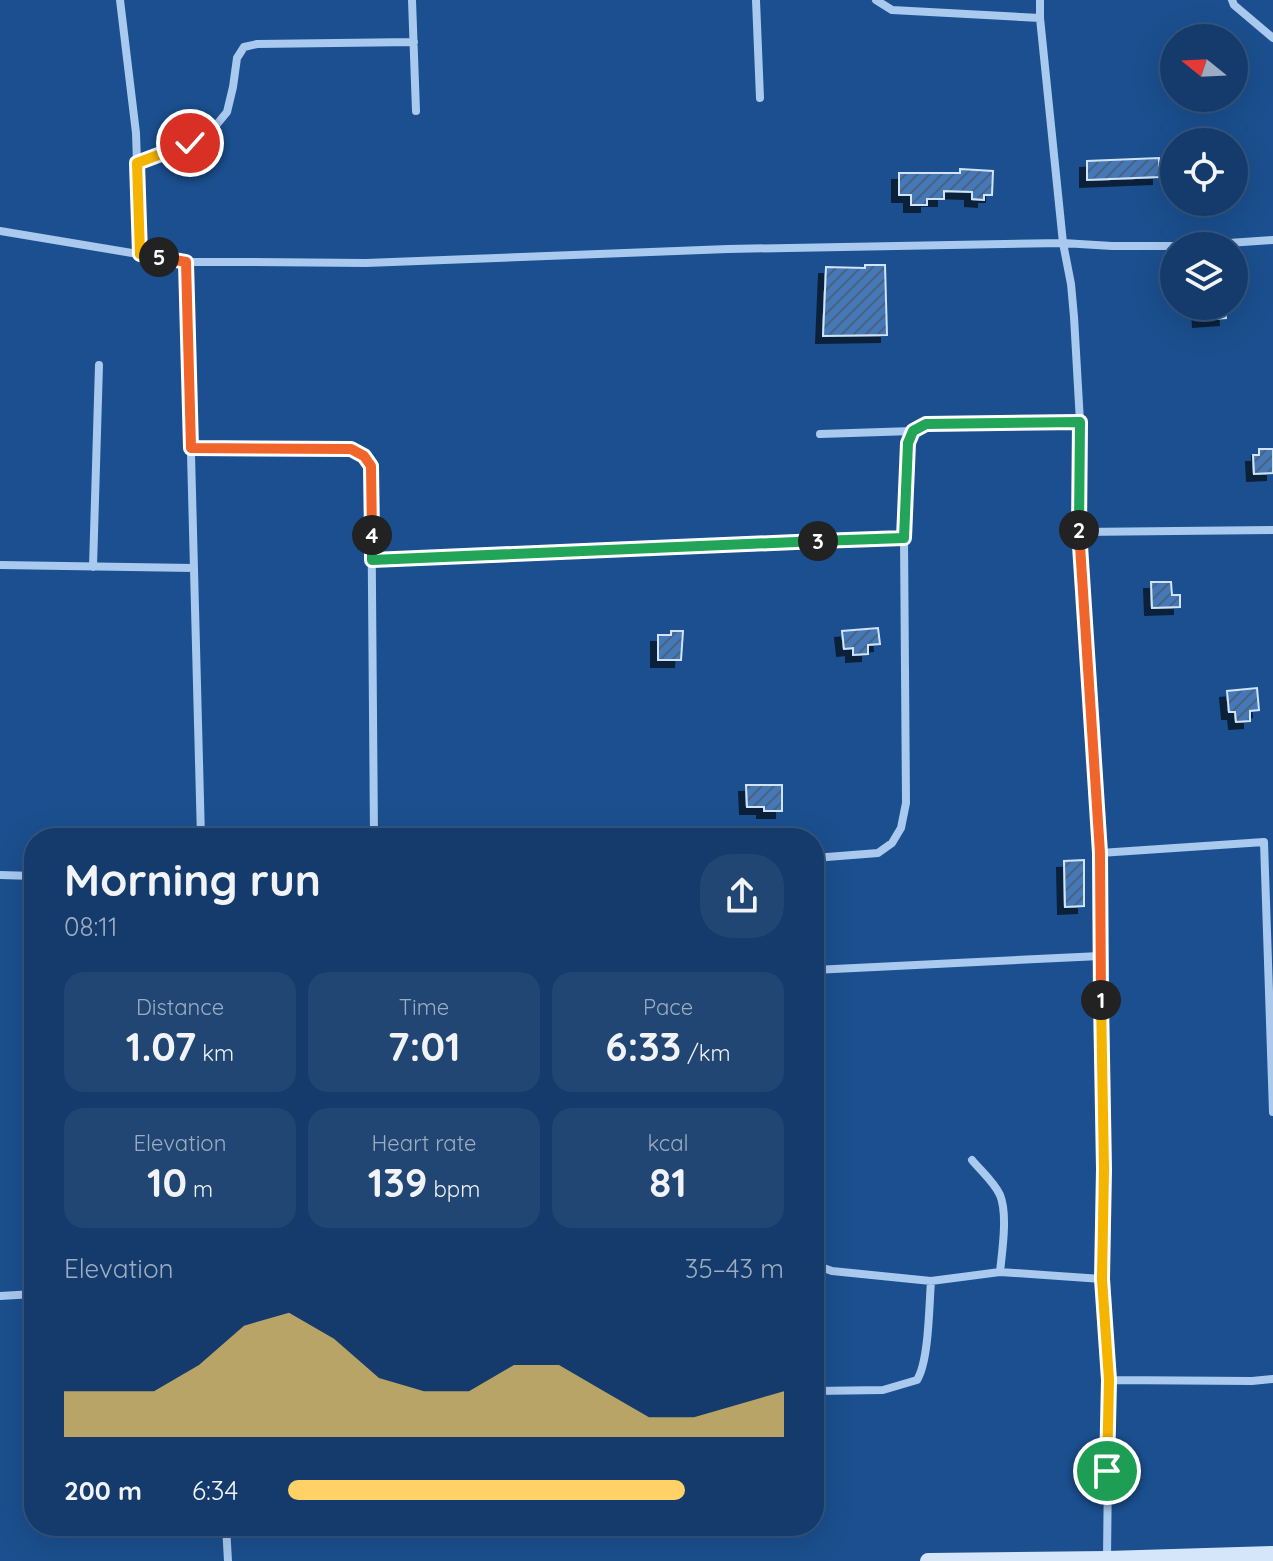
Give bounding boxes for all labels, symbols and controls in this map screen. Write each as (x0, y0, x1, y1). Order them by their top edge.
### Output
north arrow (1160, 24, 1248, 112)
map controls (1160, 24, 1248, 320)
pin (156, 109, 224, 177)
icon: check (168, 121, 212, 165)
button: locate (1160, 128, 1248, 216)
button: layers (1160, 232, 1248, 320)
pin: 5 (139, 237, 179, 277)
text: 5 (153, 243, 165, 271)
pin: 2 (1059, 510, 1099, 550)
pin: 4 (352, 515, 392, 555)
text: 2 (1073, 516, 1085, 544)
text: 4 (366, 521, 378, 549)
pin: 3 (798, 521, 838, 561)
text: 3 (812, 527, 824, 555)
text: Morning run (64, 852, 321, 907)
button: share (700, 854, 784, 938)
text: 08:11 (64, 910, 118, 943)
pin: 1 (1081, 980, 1121, 1020)
text: 1 (1097, 986, 1105, 1014)
text: Distance (136, 993, 224, 1021)
text: Time (399, 993, 449, 1021)
text: Pace (643, 993, 693, 1021)
text: 1.07 (126, 1021, 196, 1071)
text: 7:01 (388, 1021, 461, 1071)
text: 6:33 (605, 1021, 681, 1071)
text: km (196, 1039, 234, 1067)
text: /km (681, 1039, 731, 1067)
text: Elevation (134, 1129, 226, 1157)
text: Heart rate (372, 1129, 476, 1157)
text: kcal (647, 1129, 689, 1157)
text: 10 (147, 1157, 187, 1207)
text: 139 (368, 1157, 428, 1207)
text: 81 (649, 1157, 687, 1207)
text: m (187, 1175, 213, 1203)
text: bpm (428, 1175, 480, 1203)
text: Elevation (64, 1252, 174, 1285)
text: 35–43 m (685, 1252, 784, 1285)
pin (1073, 1437, 1141, 1505)
icon: arrive (1085, 1449, 1129, 1493)
text: 200 m (64, 1474, 142, 1507)
text: 6:34 (192, 1474, 238, 1507)

